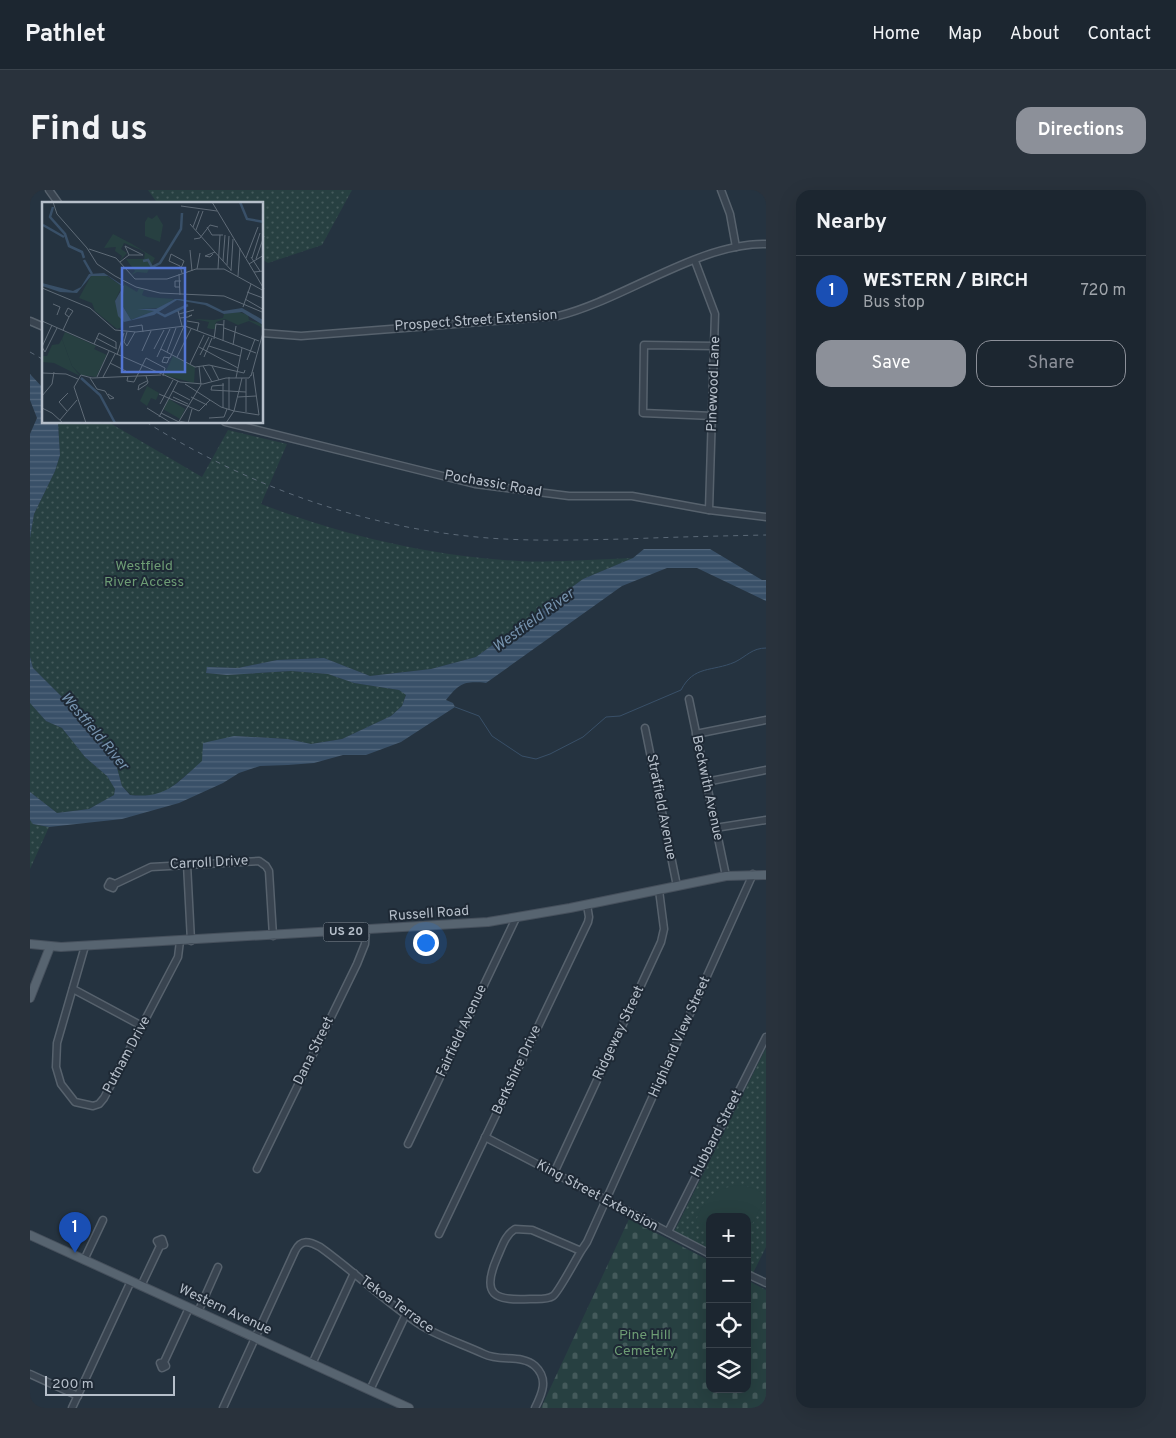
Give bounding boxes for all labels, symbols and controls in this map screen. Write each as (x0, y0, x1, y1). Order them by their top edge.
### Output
text: Pathlet (25, 20, 106, 50)
text: Home (872, 23, 920, 46)
text: Map (948, 23, 982, 46)
text: About (1010, 23, 1059, 46)
text: Contact (1087, 23, 1151, 46)
button: Directions (1016, 107, 1146, 154)
text: Find us (30, 108, 148, 152)
inset map (42, 202, 264, 424)
text: Nearby (816, 209, 887, 236)
text: WESTERN / BIRCH (863, 269, 1028, 293)
text: 1 (829, 281, 835, 301)
text: 720 m (1081, 281, 1126, 301)
text: Bus stop (863, 293, 925, 313)
street label: Prospect Street Extension (394, 307, 558, 335)
street label: Pinewood Lane (704, 336, 724, 432)
button: Save (816, 340, 966, 387)
button: Share (976, 340, 1126, 387)
street label: Pochassic Road (443, 467, 543, 501)
park label: Westfield River Access (104, 558, 184, 591)
water label: Westfield River (489, 584, 580, 657)
water label: Westfield River (56, 689, 133, 776)
street label: Beckwith Avenue (688, 734, 726, 842)
street label: Stratfield Avenue (642, 753, 680, 861)
street label: Carroll Drive (169, 852, 249, 874)
street label: Russell Road (388, 903, 470, 925)
road number: US 20 (324, 922, 368, 942)
your location (413, 930, 439, 956)
street label: Highland View Street (646, 974, 714, 1100)
street label: Fairfield Avenue (433, 982, 491, 1080)
street label: Ridgeway Street (590, 983, 648, 1083)
street label: Putnam Drive (100, 1013, 154, 1097)
street label: Dana Street (290, 1014, 338, 1088)
street label: Berkshire Drive (489, 1023, 545, 1117)
street label: Hubbard Street (688, 1087, 746, 1181)
street label: King Street Extension (533, 1157, 661, 1235)
pin: 1 (59, 1212, 91, 1253)
map controls (706, 1213, 751, 1393)
button: + (706, 1213, 751, 1258)
button: − (706, 1258, 751, 1303)
street label: Tekoa Terrace (357, 1273, 437, 1337)
street label: Western Avenue (176, 1281, 274, 1339)
button: locate (706, 1303, 751, 1348)
park label: Pine Hill Cemetery (614, 1327, 676, 1360)
button: layers (706, 1348, 751, 1393)
scale bar (45, 1373, 175, 1396)
text: 200 m (52, 1376, 94, 1393)

